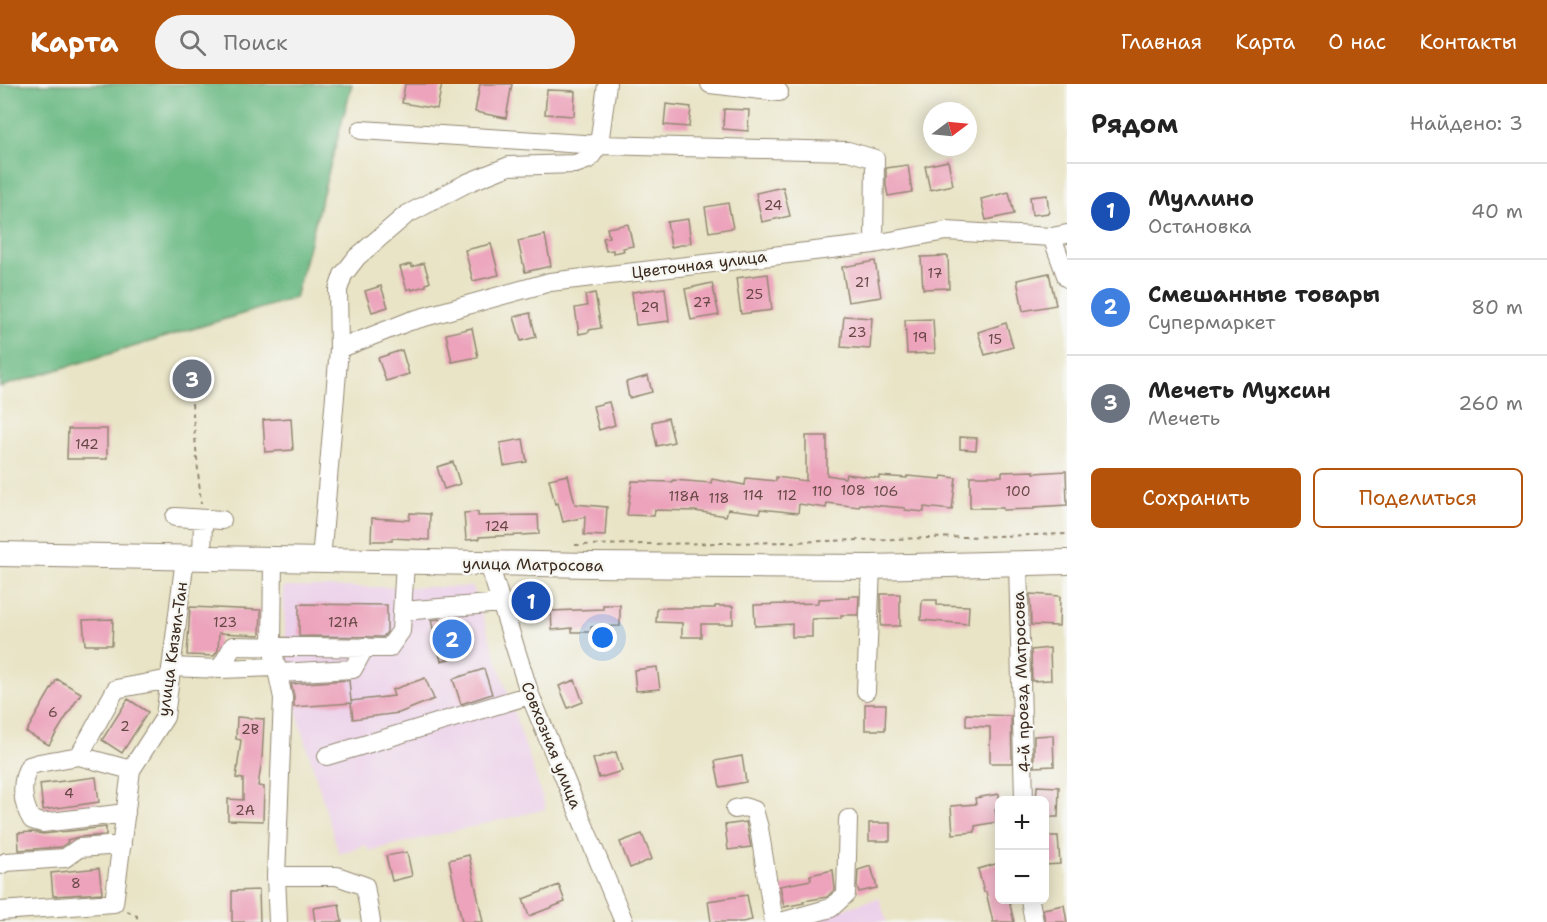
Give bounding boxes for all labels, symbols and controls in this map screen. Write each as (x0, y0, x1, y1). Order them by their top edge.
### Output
search box (155, 15, 575, 69)
text: Карта (30, 23, 119, 61)
icon: search (176, 26, 209, 59)
text: Поиск (224, 28, 288, 57)
text: Главная (1121, 28, 1202, 56)
text: Карта (1235, 28, 1295, 56)
text: О нас (1328, 28, 1386, 56)
text: Контакты (1419, 28, 1517, 56)
north arrow (923, 102, 977, 156)
text: Рядом (1091, 106, 1178, 141)
text: Найдено: 3 (1410, 110, 1523, 136)
text: Муллино (1148, 184, 1254, 213)
house number: 24 (764, 196, 783, 214)
text: 1 (1106, 198, 1115, 224)
text: 40 m (1471, 198, 1523, 224)
text: Остановка (1148, 213, 1252, 239)
street label: Цветочная улица (630, 246, 768, 283)
house number: 17 (928, 264, 942, 282)
house number: 21 (855, 273, 869, 291)
text: Смешанные товары (1148, 280, 1380, 309)
house number: 25 (745, 285, 763, 303)
house number: 27 (693, 293, 711, 311)
text: 2 (1104, 294, 1118, 320)
text: 80 m (1471, 294, 1523, 320)
house number: 29 (641, 298, 659, 316)
text: Супермаркет (1148, 309, 1275, 335)
house number: 23 (848, 323, 866, 341)
house number: 19 (912, 328, 928, 346)
house number: 15 (988, 330, 1002, 348)
pin: 3 (172, 356, 212, 402)
text: Мечеть Мухсин (1148, 376, 1331, 405)
text: 3 (1104, 390, 1118, 416)
text: 260 m (1458, 390, 1523, 416)
text: Мечеть (1148, 405, 1220, 431)
house number: 142 (75, 435, 99, 453)
button: Сохранить (1091, 468, 1301, 528)
button: Поделиться (1313, 468, 1523, 528)
house number: 108 (841, 481, 865, 499)
house number: 110 (812, 482, 832, 500)
house number: 106 (874, 482, 898, 500)
house number: 100 (1006, 482, 1030, 500)
house number: 114 (743, 486, 763, 504)
house number: 112 (777, 486, 797, 504)
house number: 118А (669, 487, 699, 505)
house number: 118 (709, 489, 729, 507)
house number: 124 (485, 517, 509, 535)
street label: улица Матросова (462, 553, 604, 576)
pin: 1 (512, 578, 550, 624)
street label: улица Кызыл-Тан (153, 581, 192, 718)
street label: 4-й проезд Матросова (1008, 591, 1035, 773)
house number: 123 (213, 613, 237, 631)
house number: 121А (328, 613, 358, 631)
pin: 2 (432, 616, 472, 662)
your location (588, 623, 617, 652)
street label: Совхозная улица (516, 679, 587, 812)
house number: 6 (48, 703, 58, 721)
house number: 2 (120, 717, 130, 735)
house number: 2В (241, 720, 259, 738)
house number: 4 (64, 784, 74, 802)
map controls (995, 796, 1049, 904)
button: + (995, 796, 1049, 850)
house number: 2А (235, 801, 255, 819)
button: − (995, 850, 1049, 904)
house number: 8 (71, 874, 81, 892)

